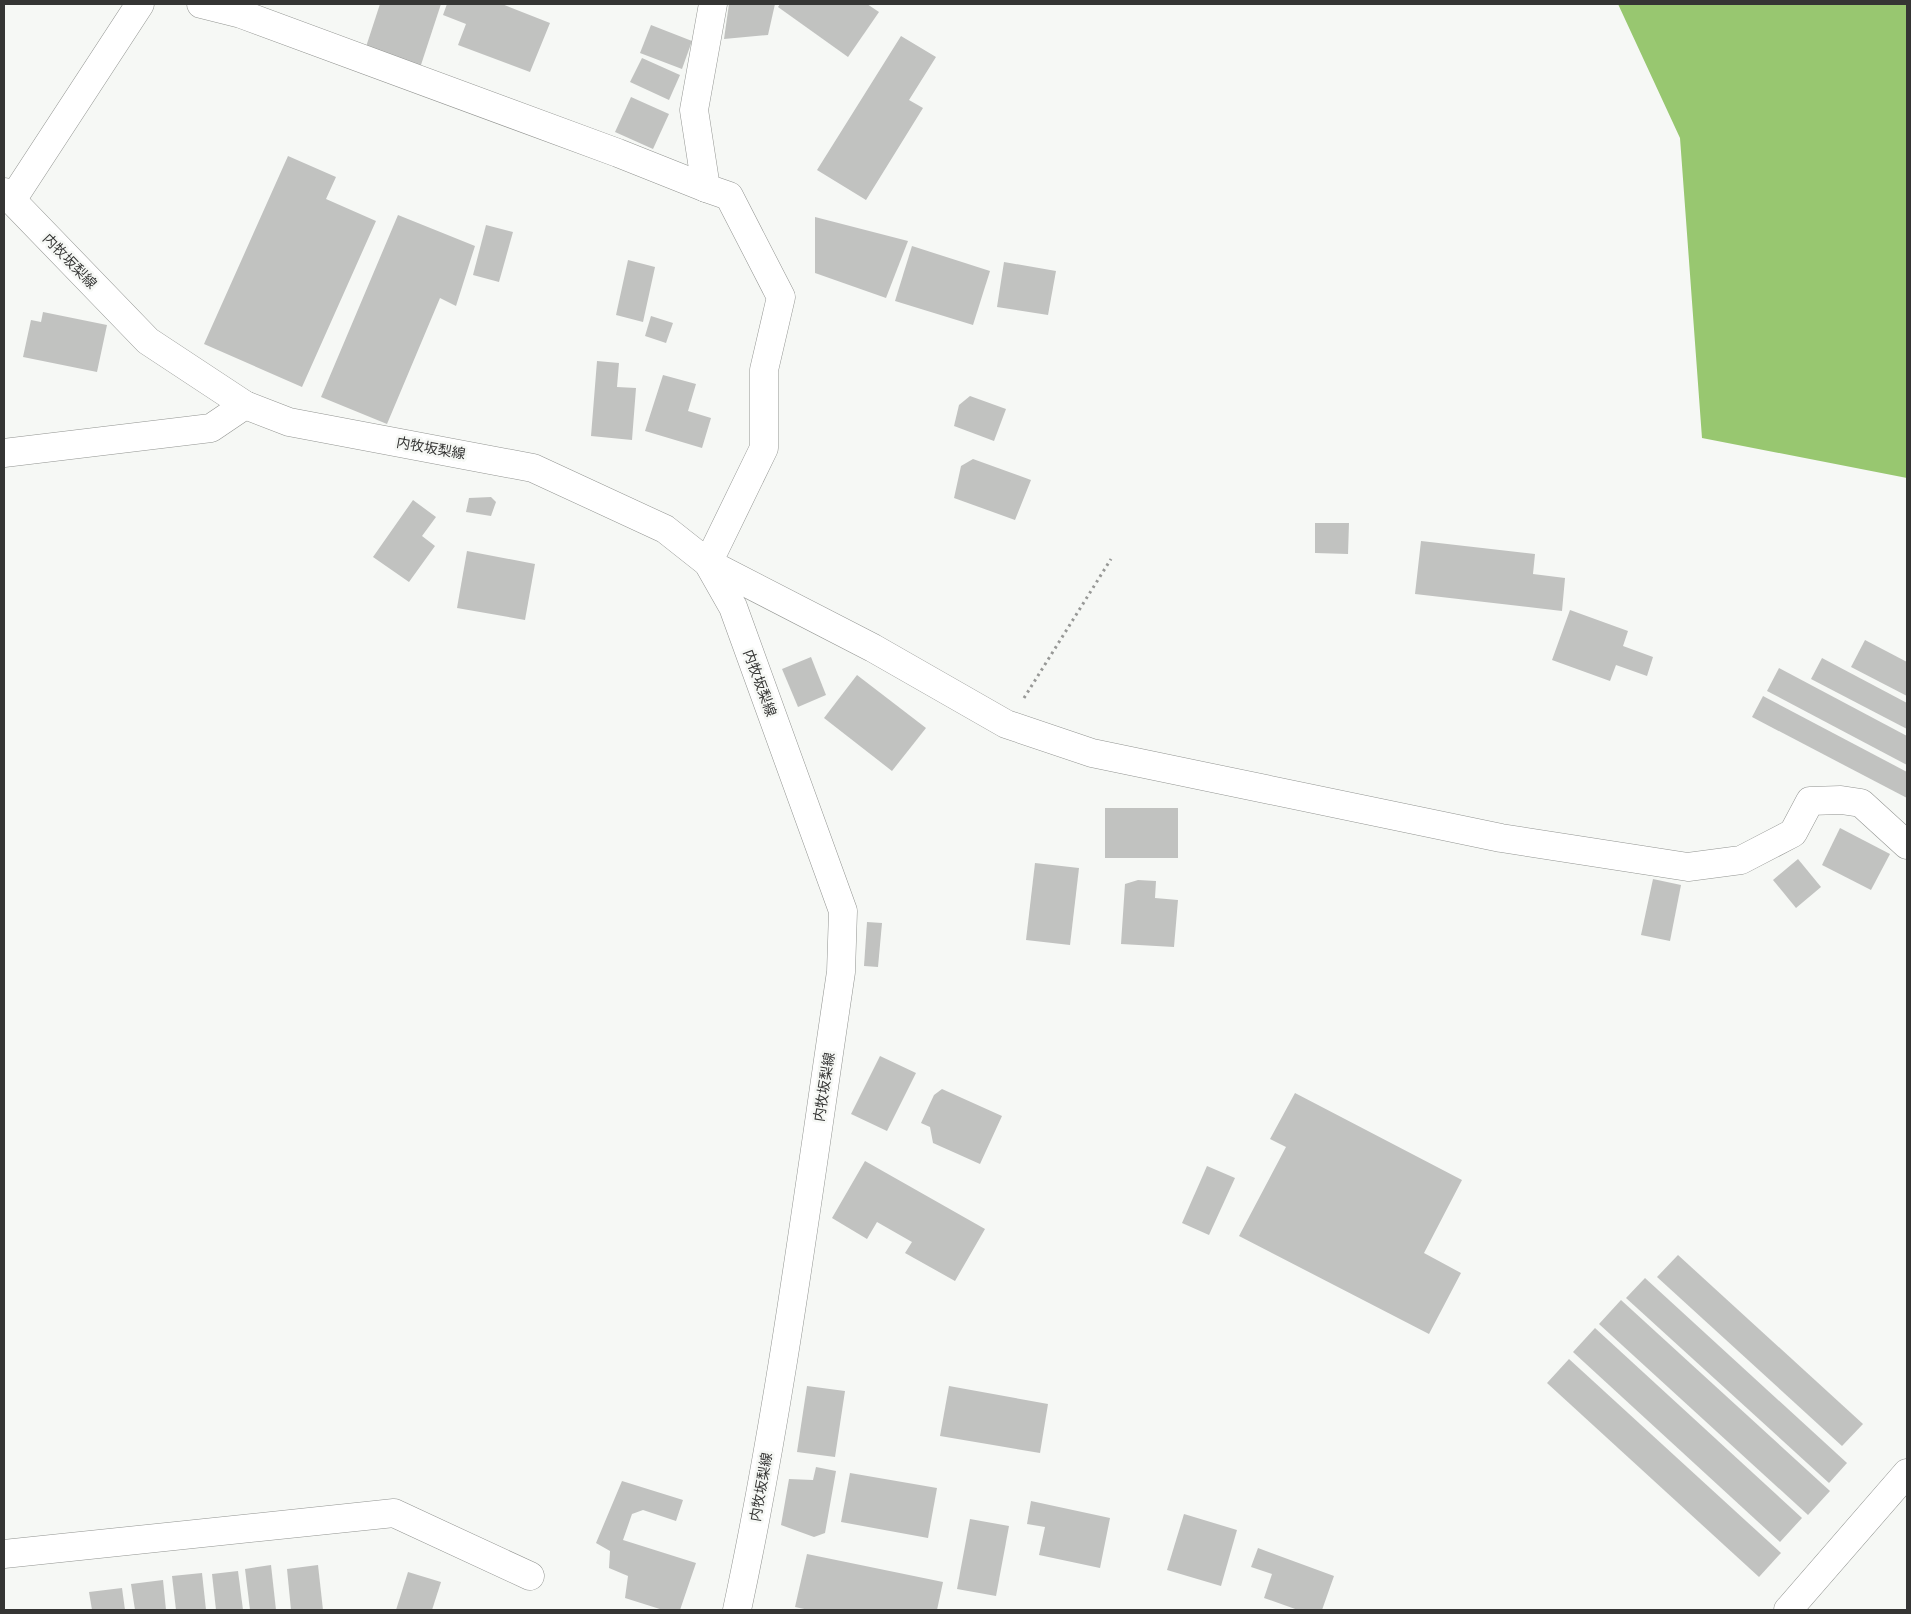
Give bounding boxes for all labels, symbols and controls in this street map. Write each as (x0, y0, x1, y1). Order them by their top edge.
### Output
street label: 内牧坂梨線 (40, 230, 100, 292)
street label: 内牧坂梨線 (395, 434, 467, 462)
street label: 内牧坂梨線 (741, 647, 779, 719)
street label: 内牧坂梨線 (811, 1051, 837, 1123)
street label: 内牧坂梨線 (747, 1451, 775, 1523)

